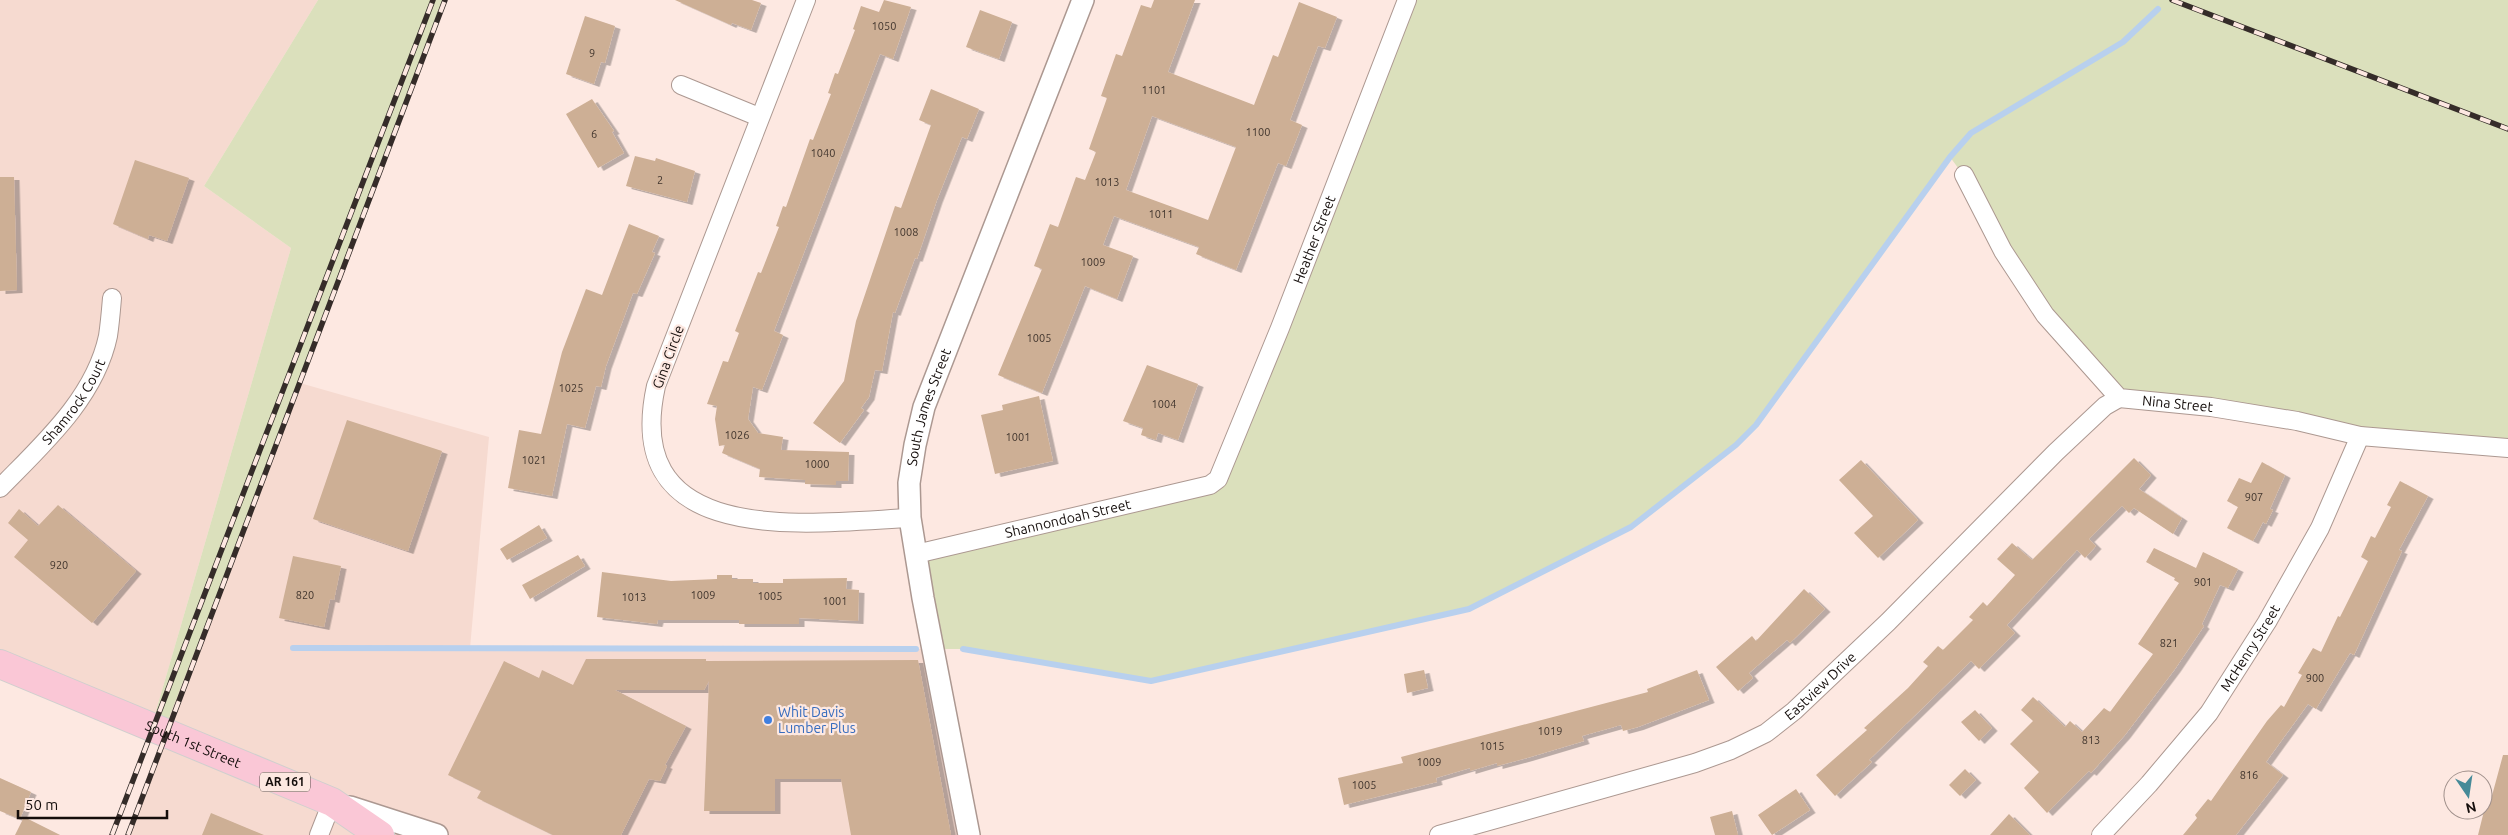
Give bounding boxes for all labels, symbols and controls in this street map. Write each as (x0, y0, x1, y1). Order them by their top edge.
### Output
house number: 1050 (872, 20, 896, 32)
house number: 9 (589, 47, 595, 59)
house number: 1101 (1142, 84, 1166, 96)
house number: 1100 (1246, 126, 1270, 138)
house number: 6 (591, 128, 597, 140)
house number: 1040 (811, 147, 835, 159)
house number: 2 (657, 174, 663, 186)
house number: 1013 (1095, 176, 1119, 188)
street label: Heather Street (1290, 193, 1339, 286)
house number: 1011 (1149, 208, 1173, 220)
house number: 1008 (894, 226, 918, 238)
house number: 1009 (1081, 256, 1105, 268)
street label: Gina Circle (649, 323, 687, 391)
house number: 1005 (1027, 332, 1051, 344)
street label: South James Street (904, 346, 954, 467)
street label: Shamrock Court (39, 356, 108, 448)
house number: 1025 (559, 382, 583, 394)
street label: Nina Street (2141, 392, 2214, 415)
house number: 1004 (1152, 398, 1176, 410)
house number: 1026 (725, 429, 749, 441)
house number: 1001 (1006, 431, 1030, 443)
house number: 1021 (522, 454, 546, 466)
house number: 1000 (805, 458, 829, 470)
house number: 907 (2245, 491, 2263, 503)
street label: Shannondoah Street (1003, 496, 1133, 541)
house number: 920 (50, 559, 68, 571)
house number: 901 (2194, 576, 2212, 588)
house number: 820 (296, 589, 314, 601)
house number: 1009 (691, 589, 715, 601)
house number: 1005 (758, 590, 782, 602)
house number: 1013 (622, 591, 646, 603)
house number: 1001 (823, 595, 847, 607)
street label: McHenry Street (2217, 601, 2283, 694)
house number: 821 (2160, 637, 2178, 649)
street label: Eastview Drive (1781, 649, 1859, 723)
house number: 900 (2306, 672, 2324, 684)
place label: Whit Davis Lumber Plus (778, 704, 856, 736)
marker: Whit Davis Lumber Plus (762, 714, 774, 726)
street label: South 1st Street (143, 717, 244, 771)
house number: 1019 (1538, 725, 1562, 737)
house number: 813 (2082, 734, 2100, 746)
house number: 1015 (1480, 740, 1504, 752)
house number: 1009 (1417, 756, 1441, 768)
house number: 816 (2240, 769, 2258, 781)
north arrow (2443, 770, 2493, 820)
road number: AR 161 (260, 772, 310, 792)
house number: 1005 (1352, 779, 1376, 791)
scale bar (18, 788, 166, 820)
text: 50 m (25, 796, 58, 813)
text: N (2464, 799, 2478, 817)

